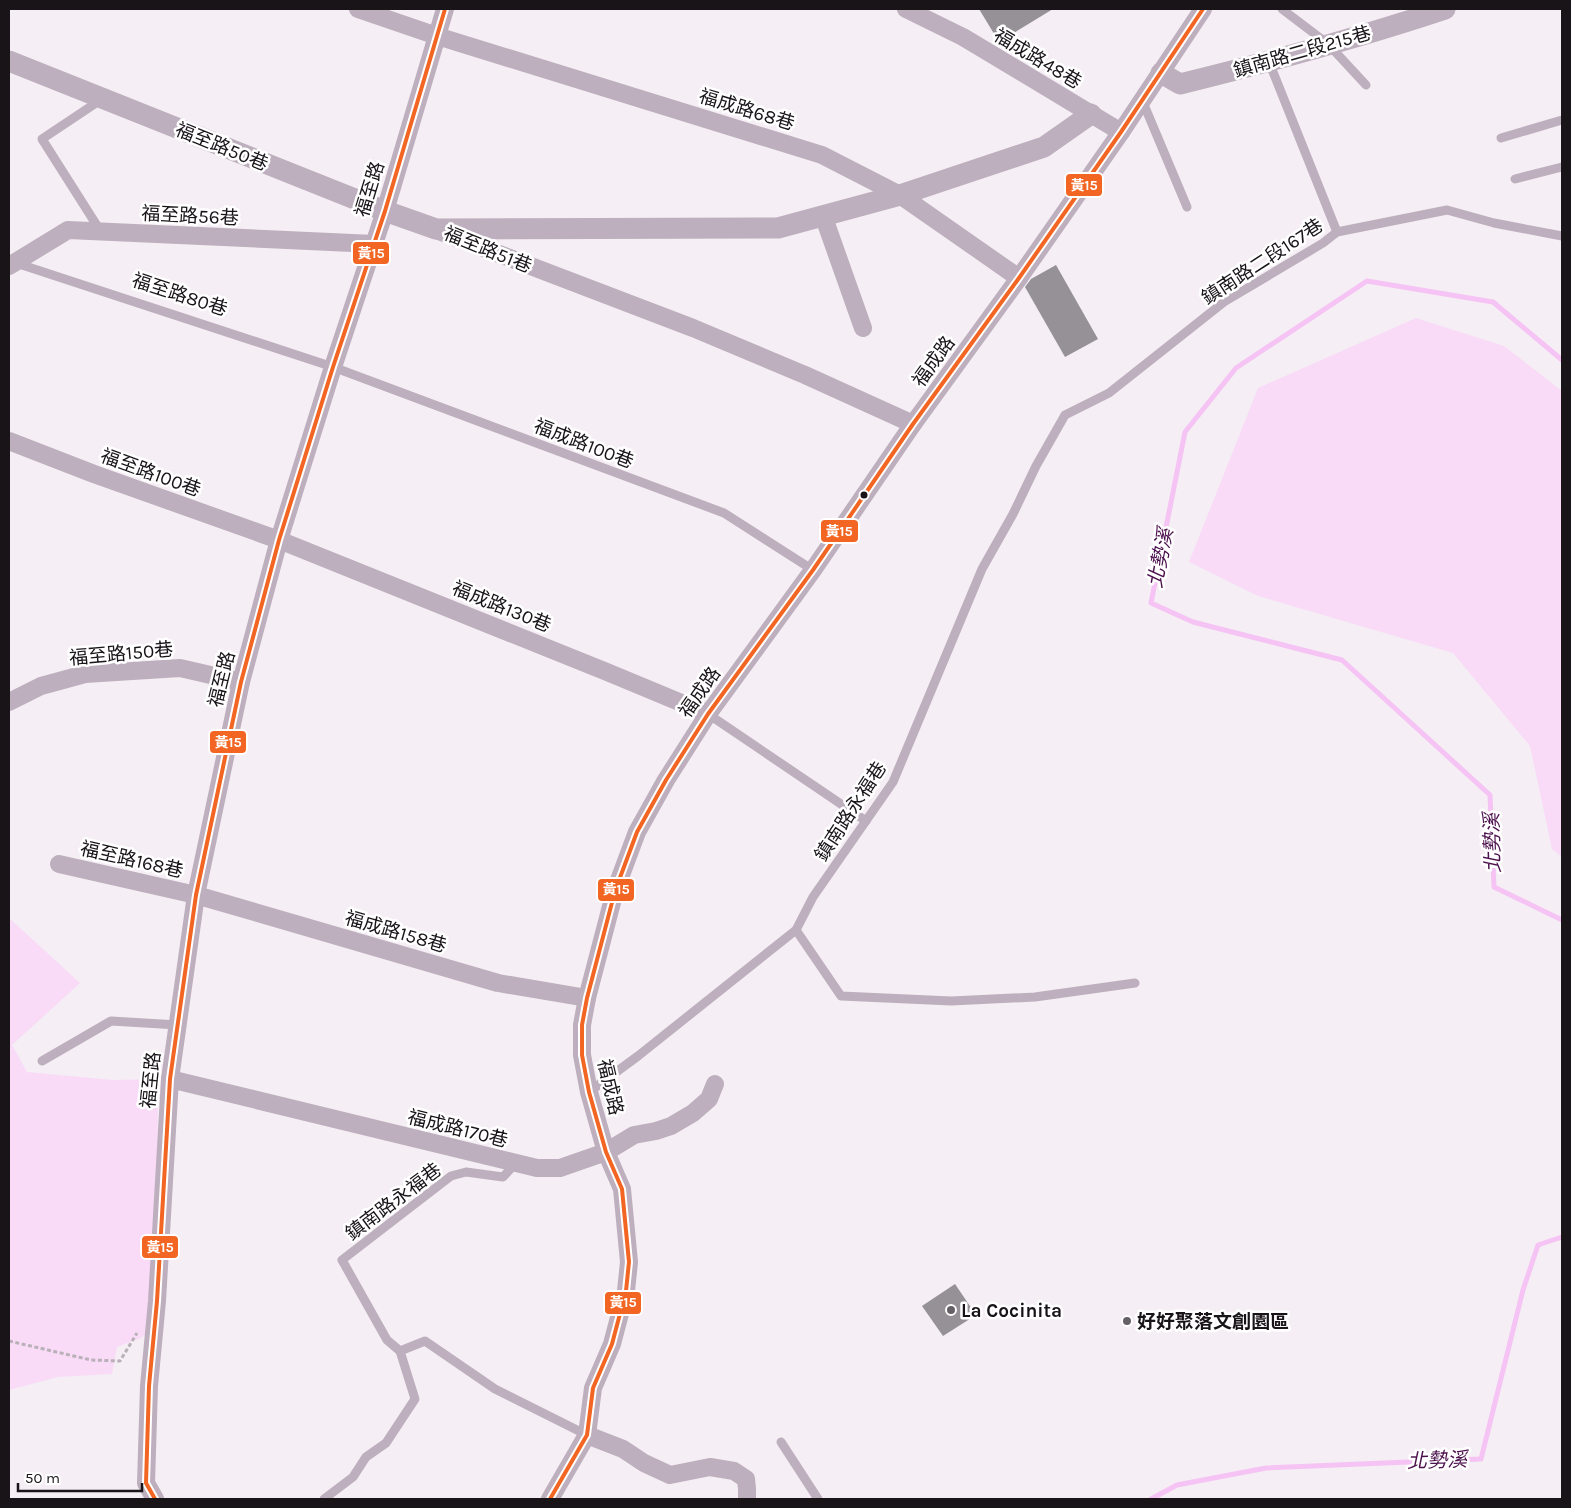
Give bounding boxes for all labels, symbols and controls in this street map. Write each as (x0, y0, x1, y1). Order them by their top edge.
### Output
street label: 鎮南路二段215巷 (1231, 22, 1374, 82)
street label: 福成路48巷 (990, 24, 1085, 94)
street label: 福成路68巷 (696, 85, 797, 135)
street label: 福至路50巷 (172, 118, 271, 175)
street label: 福至路 (351, 159, 389, 220)
line badge: 黃15 (1065, 173, 1103, 197)
text: 黃15 (1070, 177, 1098, 194)
street label: 福至路56巷 (141, 202, 239, 230)
street label: 鎮南路二段167巷 (1198, 214, 1327, 309)
street label: 福至路51巷 (440, 222, 535, 278)
line badge: 黃15 (352, 241, 390, 265)
text: 黃15 (357, 245, 385, 262)
street label: 福至路80巷 (129, 269, 230, 321)
street label: 福成路 (908, 332, 959, 391)
street label: 福成路100巷 (531, 415, 637, 473)
street label: 福至路100巷 (98, 445, 204, 501)
unlabelled marker (859, 490, 869, 500)
line badge: 黃15 (820, 519, 859, 543)
text: 黃15 (825, 523, 853, 540)
water label: 北勢溪 (1143, 524, 1178, 590)
street label: 福成路130巷 (449, 577, 554, 637)
street label: 福至路150巷 (68, 638, 174, 669)
street label: 福至路 (204, 649, 240, 710)
street label: 福成路 (674, 663, 725, 722)
line badge: 黃15 (209, 730, 247, 754)
text: 黃15 (214, 734, 242, 751)
street label: 鎮南路永福巷 (811, 758, 891, 865)
water label: 北勢溪 (1480, 810, 1505, 873)
street label: 福至路168巷 (78, 837, 185, 882)
line badge: 黃15 (597, 878, 635, 902)
text: 黃15 (602, 881, 630, 898)
street label: 福成路158巷 (342, 907, 449, 957)
street label: 福至路 (137, 1051, 165, 1110)
street label: 福成路 (593, 1057, 627, 1117)
street label: 福成路170巷 (405, 1106, 510, 1152)
street label: 鎮南路永福巷 (341, 1159, 446, 1245)
line badge: 黃15 (141, 1235, 179, 1259)
text: 黃15 (146, 1239, 174, 1256)
line badge: 黃15 (604, 1291, 642, 1315)
text: 黃15 (609, 1294, 637, 1311)
place label: La Cocinita (961, 1300, 1062, 1322)
marker: La Cocinita (945, 1304, 957, 1316)
place label: 好好聚落文創園區 (1137, 1311, 1289, 1333)
marker: 好好聚落文創園區 (1121, 1315, 1133, 1327)
water label: 北勢溪 (1407, 1448, 1470, 1473)
scale bar (18, 1460, 141, 1492)
text: 50 m (25, 1469, 60, 1487)

